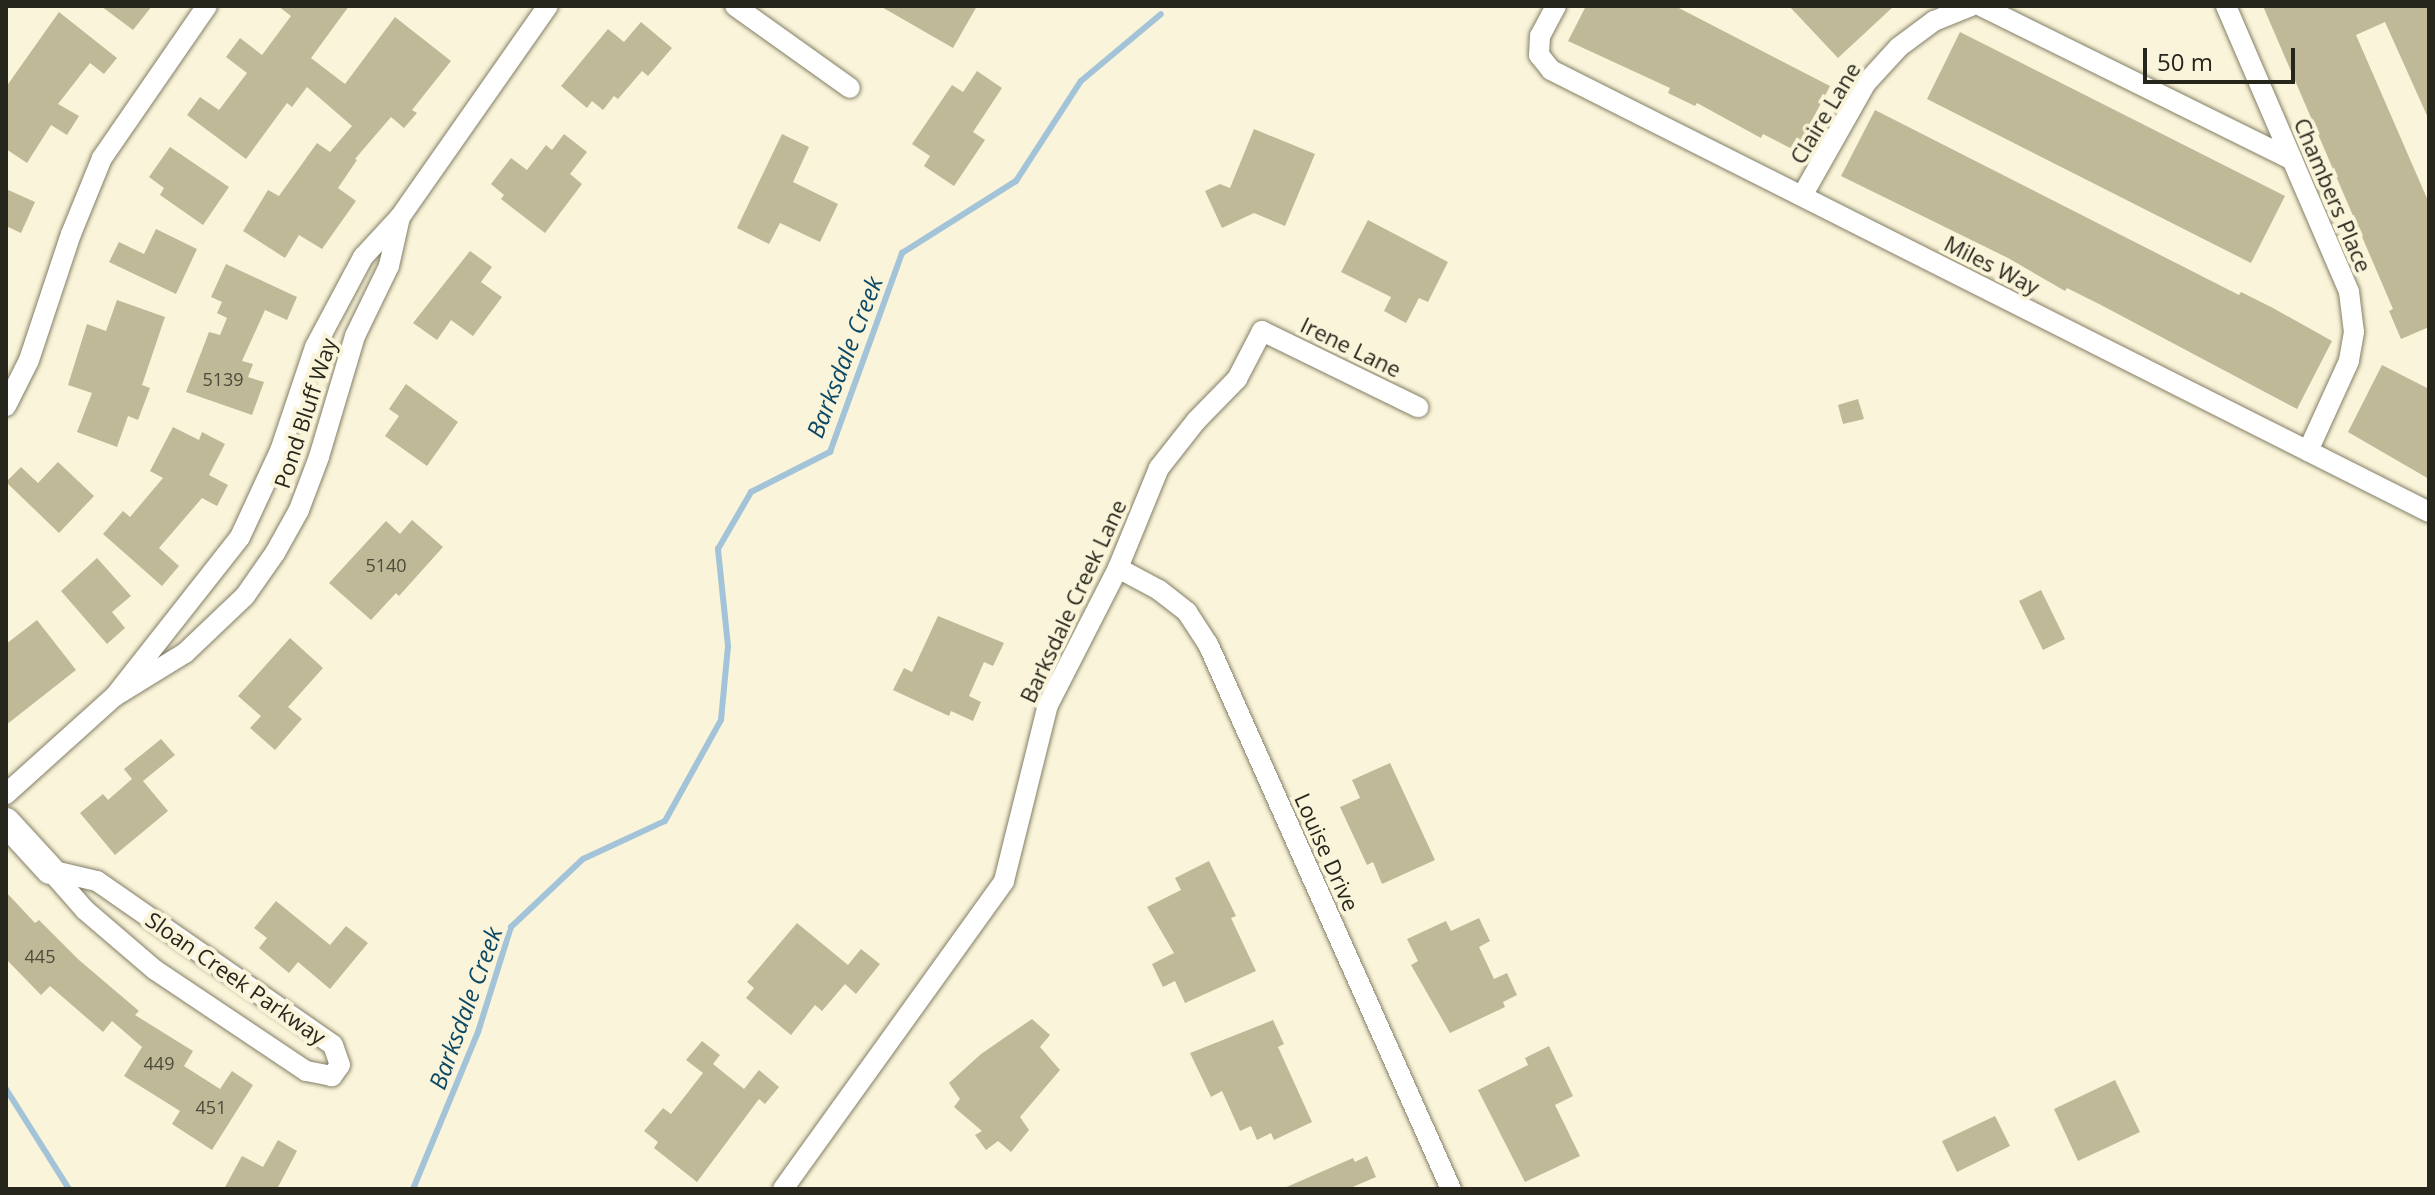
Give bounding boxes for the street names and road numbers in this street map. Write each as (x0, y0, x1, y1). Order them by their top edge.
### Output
street label: Claire Lane (1784, 57, 1866, 169)
street label: Chambers Place (2289, 114, 2377, 276)
street label: Miles Way (1940, 230, 2044, 300)
street label: Irene Lane (1296, 311, 1406, 383)
street label: Pond Bluff Way (268, 335, 342, 491)
street label: Barksdale Creek Lane (1014, 495, 1132, 707)
street label: Louise Drive (1289, 789, 1365, 915)
street label: Sloan Creek Parkway (141, 906, 331, 1050)

